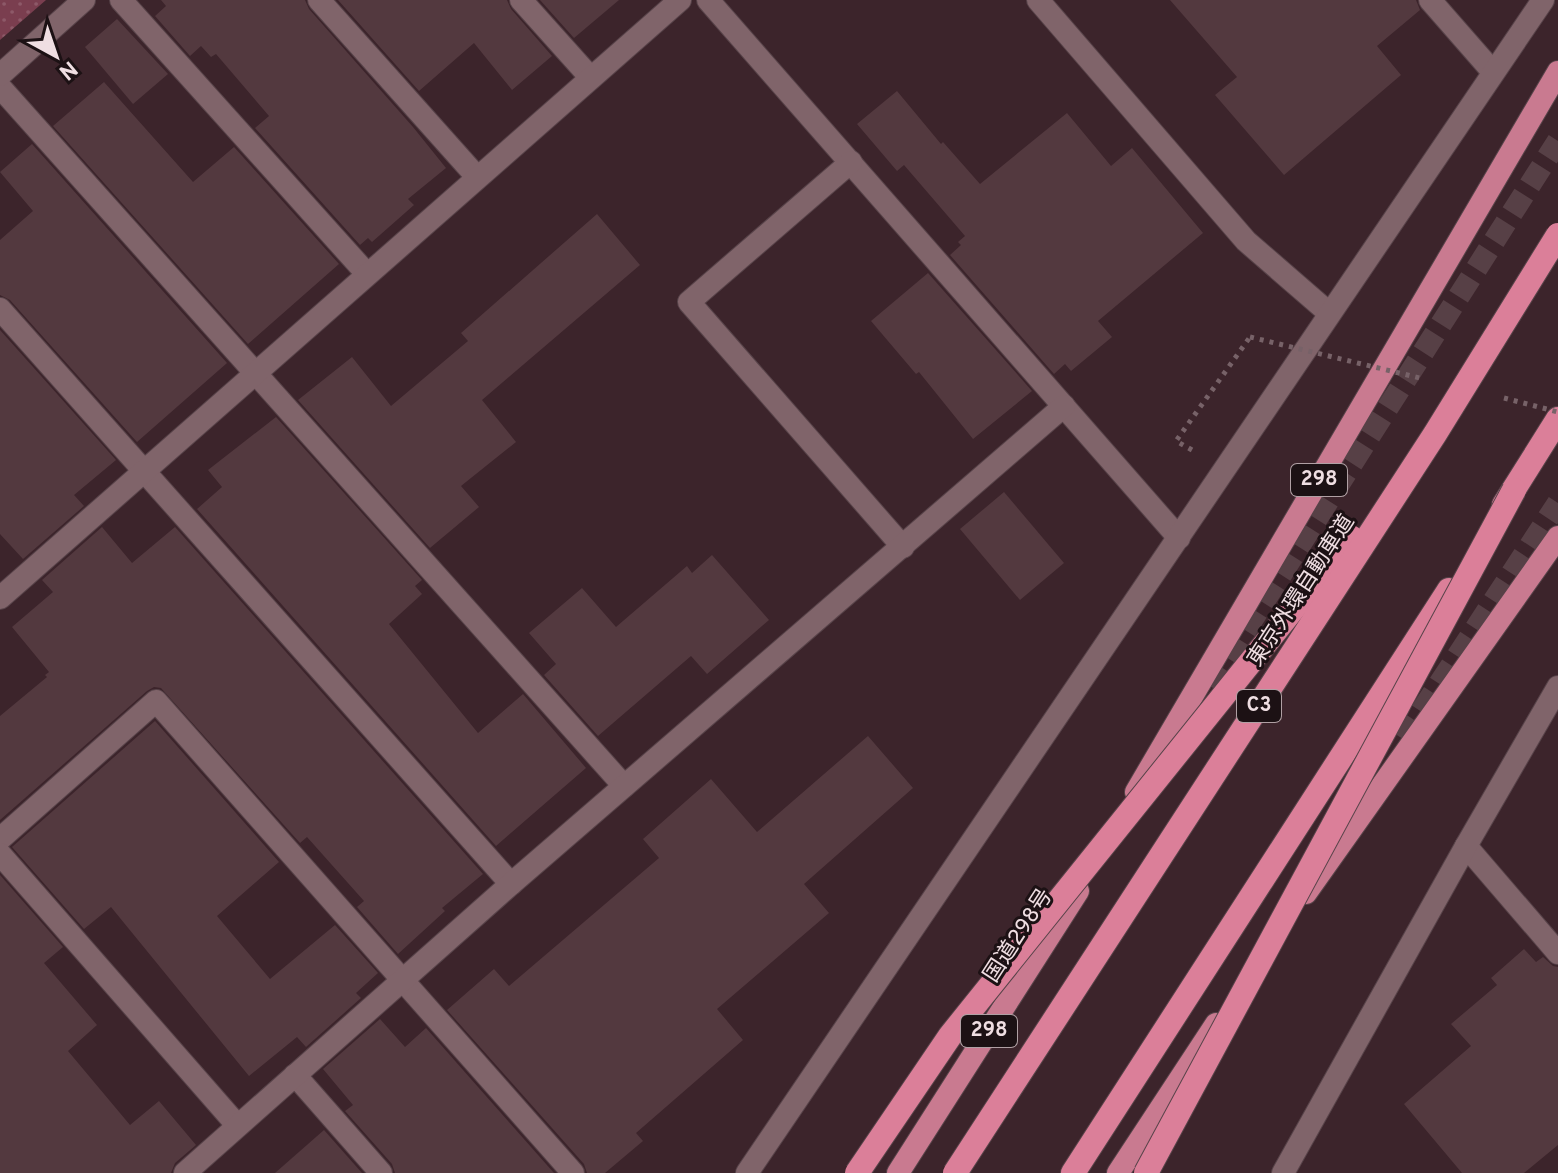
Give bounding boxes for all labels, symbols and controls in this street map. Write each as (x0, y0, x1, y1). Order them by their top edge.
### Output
north arrow (16, 16, 96, 96)
text: N (53, 54, 82, 85)
road number: 298 (1291, 464, 1347, 496)
street label: 東京外環自動車道 (1243, 510, 1361, 672)
road number: C3 (1237, 690, 1281, 722)
street label: 国道298号 (979, 884, 1059, 988)
road number: 298 (961, 1015, 1017, 1047)

